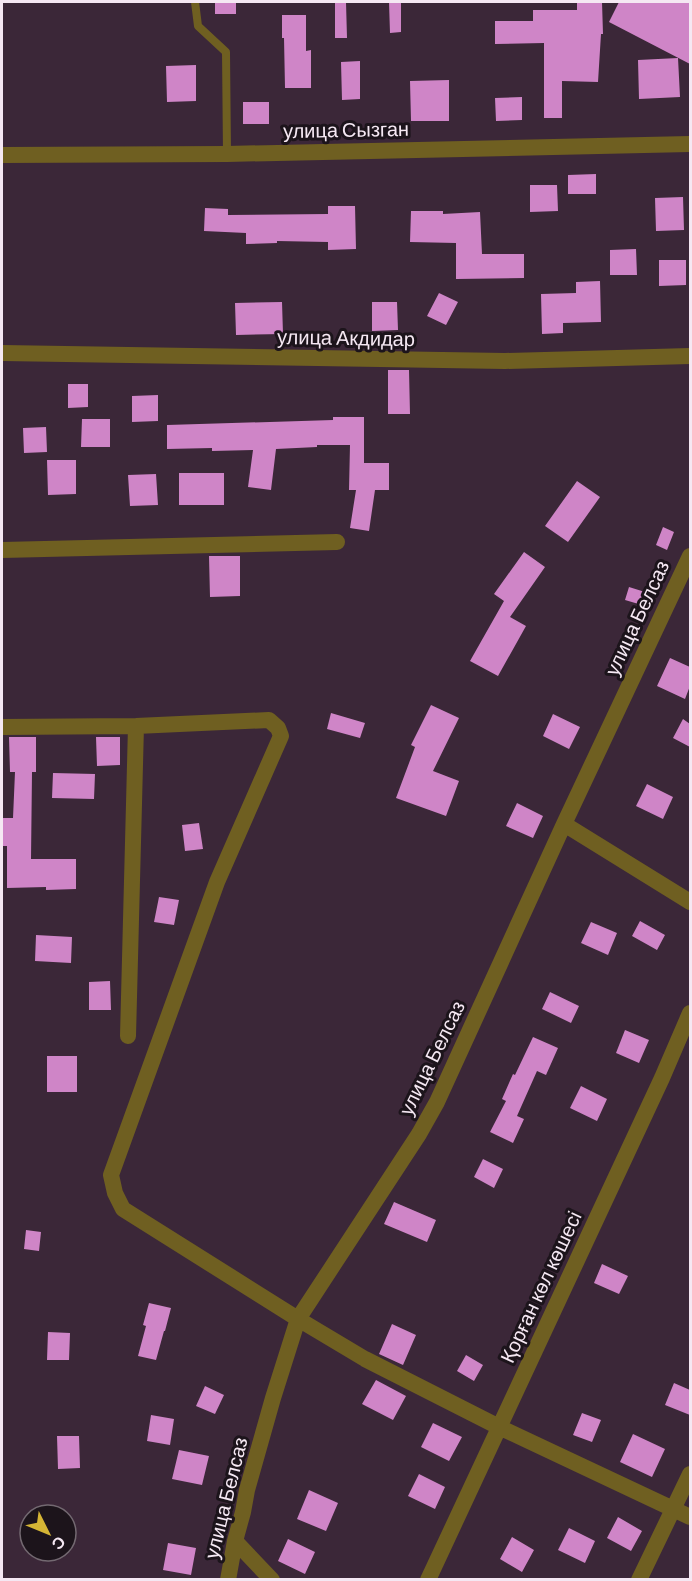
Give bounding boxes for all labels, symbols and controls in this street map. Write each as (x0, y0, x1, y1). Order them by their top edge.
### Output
street label: улица Сызган (283, 116, 409, 142)
street label: улица Акдидар (277, 324, 415, 350)
street label: улица Белсаз (599, 556, 673, 679)
street label: улица Белсаз (393, 996, 469, 1119)
street label: Қорған көл көшесі (494, 1207, 586, 1366)
street label: улица Белсаз (198, 1435, 252, 1561)
north arrow (18, 1503, 78, 1563)
text: С (48, 1533, 70, 1555)

